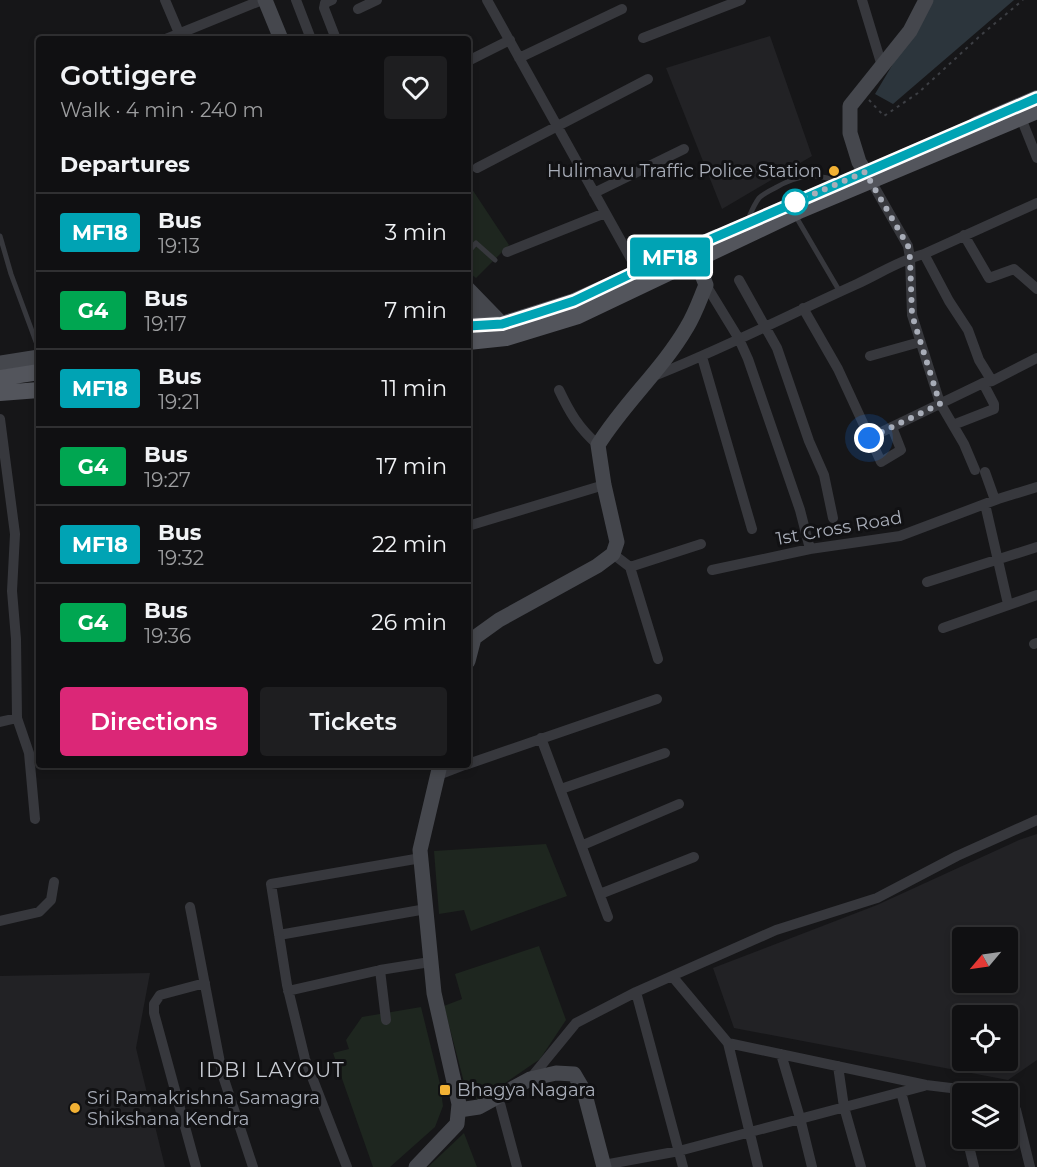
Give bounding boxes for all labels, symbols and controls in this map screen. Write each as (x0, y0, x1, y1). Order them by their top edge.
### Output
button: heart (384, 56, 447, 119)
text: Gottigere (60, 58, 197, 92)
text: Walk · 4 min · 240 m (60, 98, 264, 122)
text: Departures (60, 151, 190, 178)
place label: Hulimavu Traffic Police Station (547, 160, 822, 182)
marker: Hulimavu Traffic Police Station (827, 164, 841, 178)
unlabelled marker (782, 189, 808, 215)
text: Bus (158, 207, 202, 234)
text: 3 min (385, 219, 447, 246)
text: MF18 (72, 220, 128, 245)
text: 19:13 (158, 234, 200, 258)
line badge: MF18 (628, 238, 712, 276)
text: MF18 (642, 245, 698, 270)
text: Bus (144, 285, 188, 312)
text: 7 min (384, 297, 447, 324)
text: G4 (78, 298, 108, 323)
text: 19:17 (144, 312, 187, 336)
text: Bus (158, 363, 202, 390)
text: 11 min (381, 375, 447, 402)
text: MF18 (72, 376, 128, 401)
text: 19:21 (158, 390, 200, 414)
your location (854, 423, 884, 453)
text: Bus (144, 441, 188, 468)
text: 17 min (376, 453, 447, 480)
text: G4 (78, 454, 108, 479)
text: 19:27 (144, 468, 191, 492)
street label: 1st Cross Road (774, 506, 904, 550)
text: Bus (158, 519, 202, 546)
text: 22 min (372, 531, 447, 558)
text: MF18 (72, 532, 128, 557)
text: 19:32 (158, 546, 204, 570)
text: Bus (144, 597, 188, 624)
text: 26 min (371, 609, 447, 636)
text: G4 (78, 610, 108, 635)
text: 19:36 (144, 624, 191, 648)
button: Directions (60, 687, 248, 756)
button: Tickets (260, 687, 447, 756)
north arrow (952, 927, 1018, 993)
map controls (952, 927, 1018, 1149)
button: locate (952, 1005, 1018, 1071)
district label: IDBI LAYOUT (199, 1058, 345, 1082)
place label: Bhagya Nagara (457, 1079, 596, 1101)
marker: Bhagya Nagara (438, 1083, 452, 1097)
button: layers (952, 1083, 1018, 1149)
place label: Sri Ramakrishna Samagra Shikshana Kendra (87, 1087, 320, 1130)
marker: Sri Ramakrishna Samagra Shikshana Kendra (68, 1101, 82, 1115)

